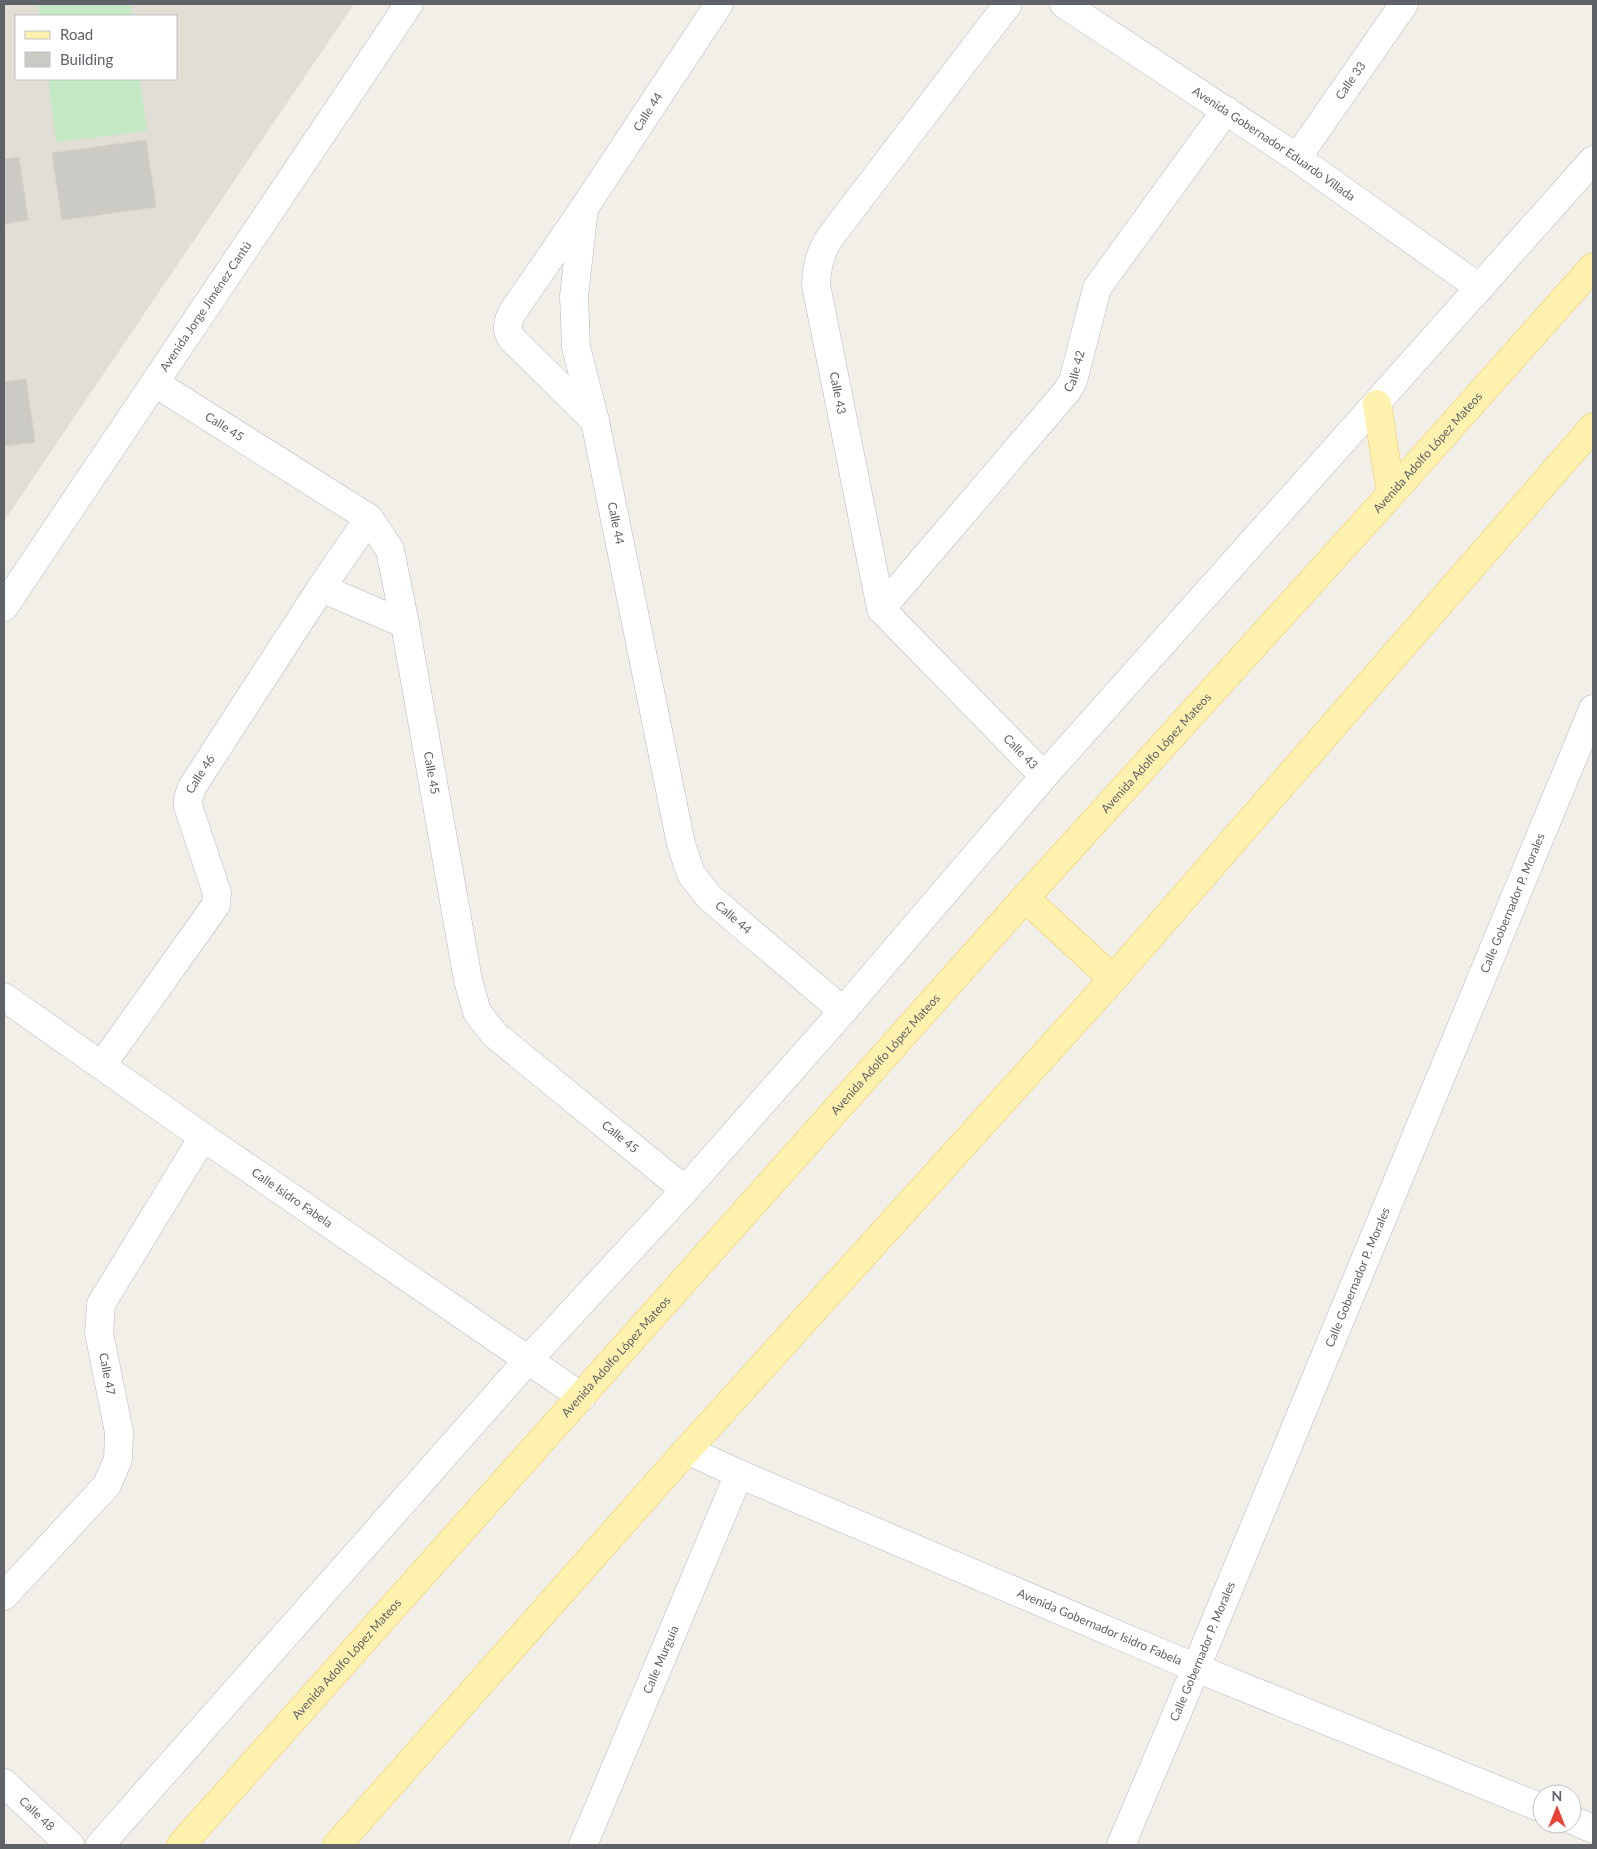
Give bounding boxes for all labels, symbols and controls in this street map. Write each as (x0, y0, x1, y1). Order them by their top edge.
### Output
legend (15, 15, 178, 80)
text: Road (60, 25, 93, 43)
text: Building (60, 50, 113, 68)
street label: Calle 33 (1332, 59, 1369, 102)
street label: Avenida Gobernador Eduardo Villada (1190, 83, 1358, 204)
street label: Calle 44 (630, 90, 666, 134)
street label: Avenida Jorge Jiménez Cantú (156, 238, 254, 374)
street label: Calle 42 (1060, 349, 1088, 395)
street label: Calle 43 (827, 370, 850, 416)
street label: Avenida Adolfo López Mateos (1370, 389, 1485, 516)
street label: Calle 45 (202, 409, 247, 444)
street label: Calle 44 (605, 501, 628, 546)
street label: Avenida Adolfo López Mateos (1098, 690, 1214, 816)
street label: Calle 43 (1000, 731, 1041, 772)
street label: Calle 45 (421, 750, 443, 795)
street label: Calle 46 (182, 752, 218, 795)
street label: Calle Gobernador P. Morales (1477, 831, 1548, 975)
street label: Calle 44 (712, 898, 755, 937)
street label: Avenida Adolfo López Mateos (827, 991, 943, 1118)
street label: Calle 45 (599, 1117, 642, 1156)
street label: Calle Isidro Fabela (249, 1164, 335, 1231)
street label: Calle Gobernador P. Morales (1322, 1205, 1393, 1349)
street label: Avenida Adolfo López Mateos (558, 1293, 674, 1420)
street label: Calle 47 (96, 1351, 119, 1396)
street label: Calle Gobernador P. Morales (1166, 1579, 1238, 1723)
street label: Avenida Gobernador Isidro Fabela (1015, 1585, 1184, 1668)
street label: Avenida Adolfo López Mateos (288, 1595, 404, 1722)
street label: Calle Murguía (639, 1623, 682, 1696)
north arrow (1532, 1784, 1582, 1834)
text: N (1552, 1787, 1562, 1804)
street label: Calle 48 (16, 1793, 58, 1834)

